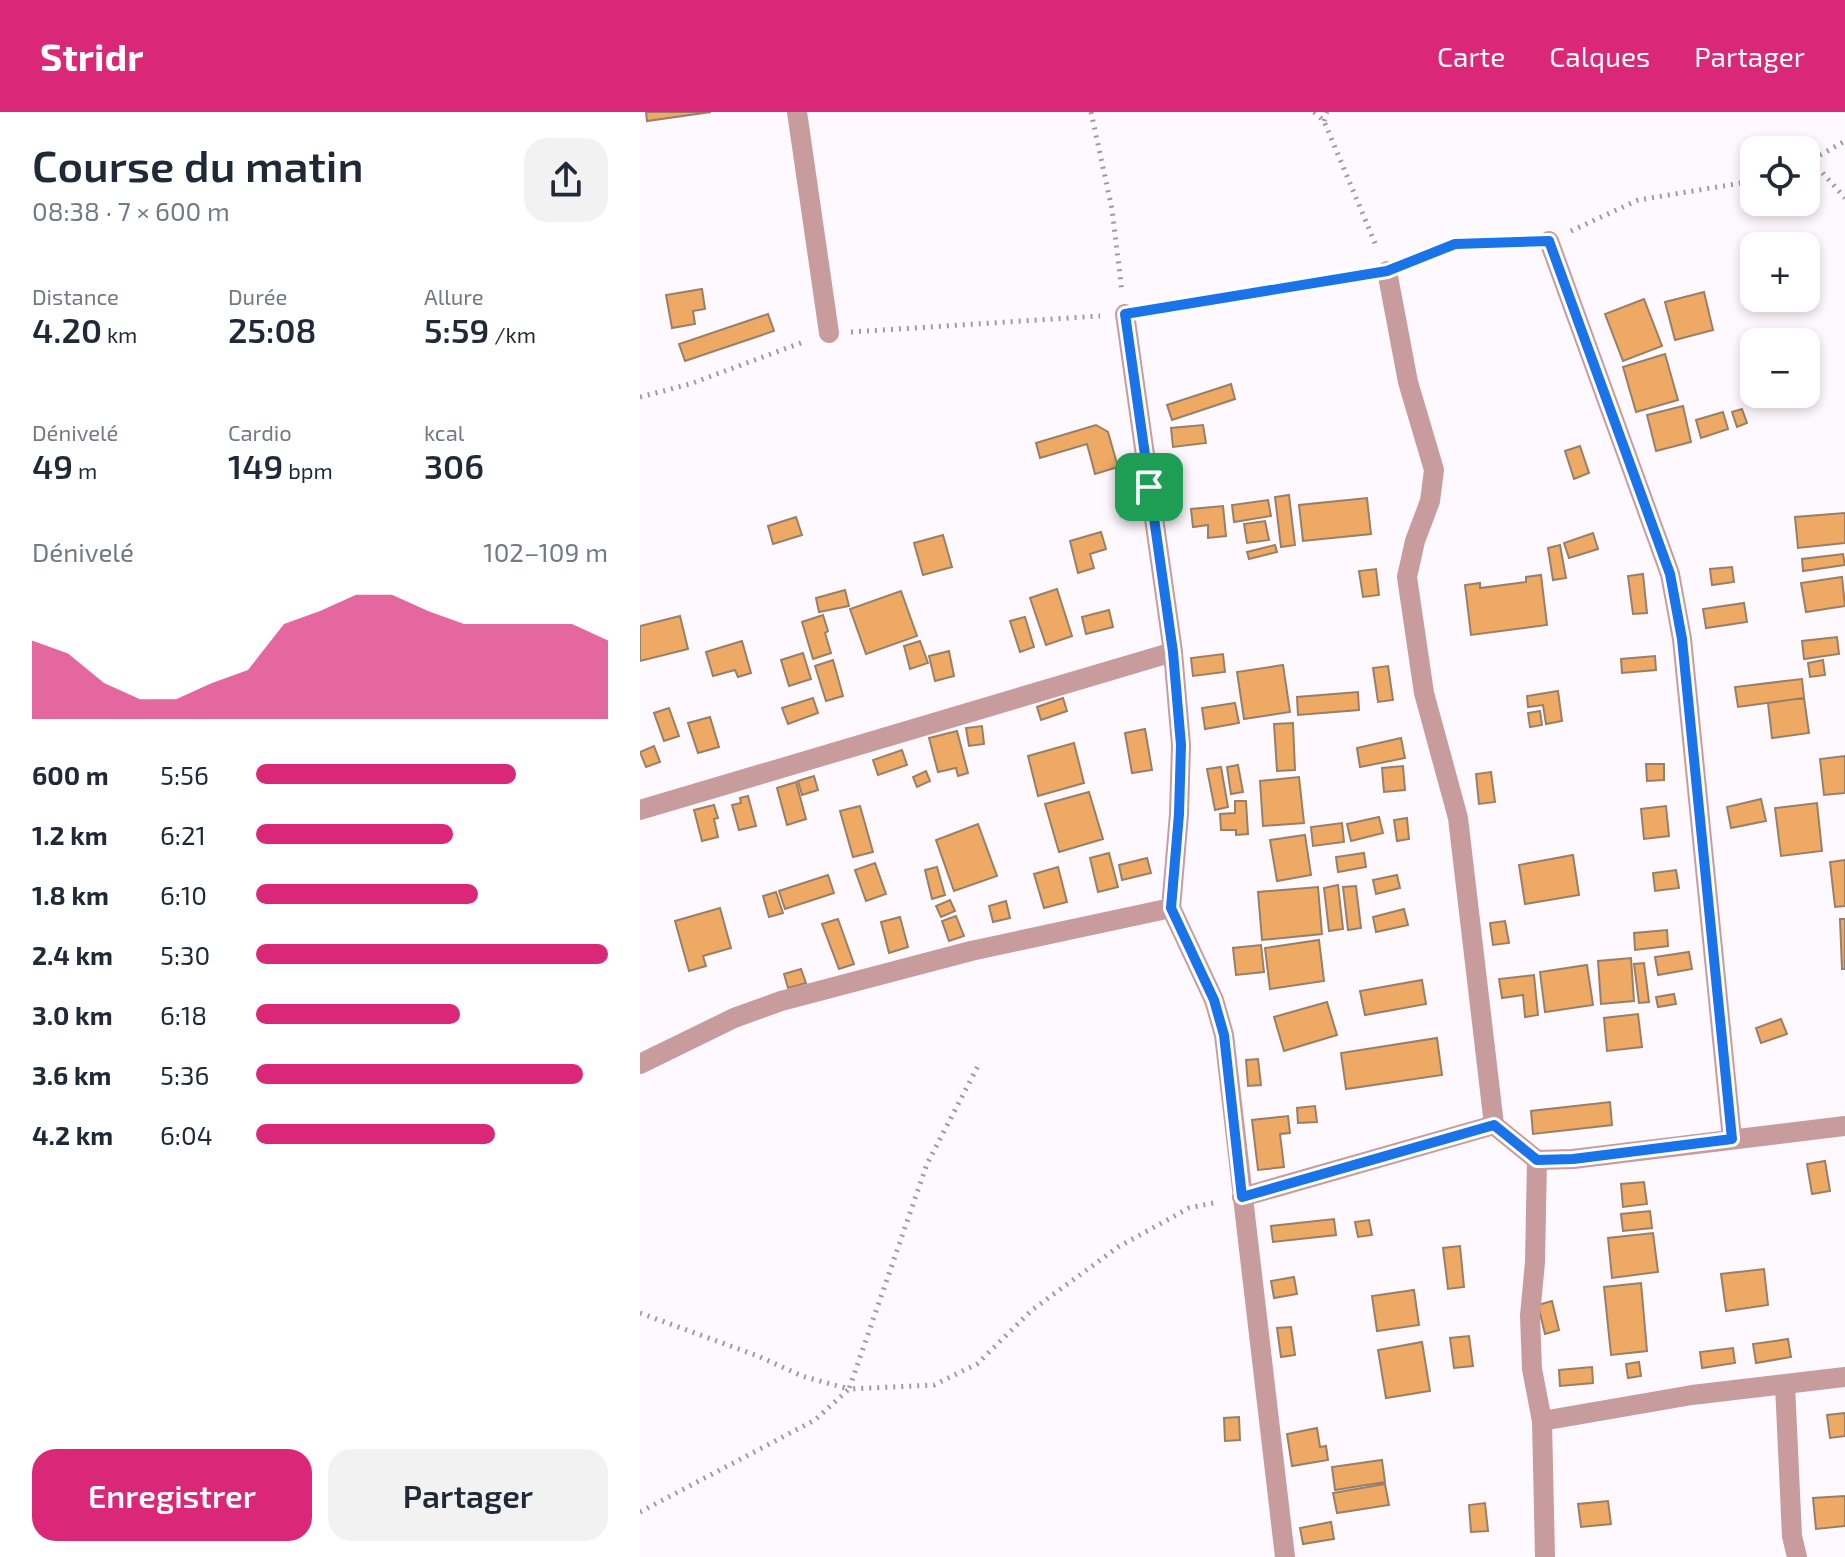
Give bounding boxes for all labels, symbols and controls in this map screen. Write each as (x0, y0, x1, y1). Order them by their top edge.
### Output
text: Stridr (40, 33, 143, 79)
text: Carte (1437, 39, 1505, 73)
text: Calques (1549, 39, 1650, 73)
text: Partager (1694, 39, 1805, 73)
map controls (1740, 136, 1820, 408)
button: locate (1740, 136, 1820, 216)
text: Course du matin (32, 138, 364, 191)
button: share (524, 138, 608, 222)
text: 08:38 · 7 × 600 m (32, 195, 230, 226)
button: + (1740, 232, 1820, 312)
text: Distance (32, 283, 119, 309)
text: Durée (228, 283, 287, 309)
text: Allure (424, 283, 484, 309)
text: 4.20 (32, 309, 102, 350)
text: 25:08 (228, 309, 316, 350)
text: 5:59 (424, 309, 489, 350)
text: km (102, 321, 137, 347)
text: /km (489, 321, 536, 347)
button: − (1740, 328, 1820, 408)
text: Dénivelé (32, 419, 118, 445)
text: Cardio (228, 419, 292, 445)
text: kcal (424, 419, 464, 445)
text: 49 (32, 445, 73, 486)
text: 149 (228, 445, 283, 486)
text: 306 (424, 445, 484, 486)
pin (1115, 453, 1183, 521)
text: m (73, 457, 97, 483)
text: bpm (283, 457, 333, 483)
icon: arrive (1127, 465, 1171, 509)
text: Dénivelé (32, 536, 134, 567)
text: 102–109 m (483, 536, 608, 567)
text: 600 m (32, 759, 109, 790)
text: 5:56 (160, 759, 209, 790)
text: 1.2 km (32, 819, 108, 850)
text: 6:21 (160, 819, 206, 850)
text: 1.8 km (32, 879, 109, 910)
text: 6:10 (160, 879, 207, 910)
text: 2.4 km (32, 939, 113, 970)
text: 5:30 (160, 939, 210, 970)
text: 3.0 km (32, 999, 113, 1030)
text: 6:18 (160, 999, 207, 1030)
text: 3.6 km (32, 1059, 111, 1090)
text: 5:36 (160, 1059, 209, 1090)
text: 4.2 km (32, 1119, 113, 1150)
text: 6:04 (160, 1119, 213, 1150)
button: Enregistrer (32, 1449, 312, 1541)
button: Partager (328, 1449, 608, 1541)

